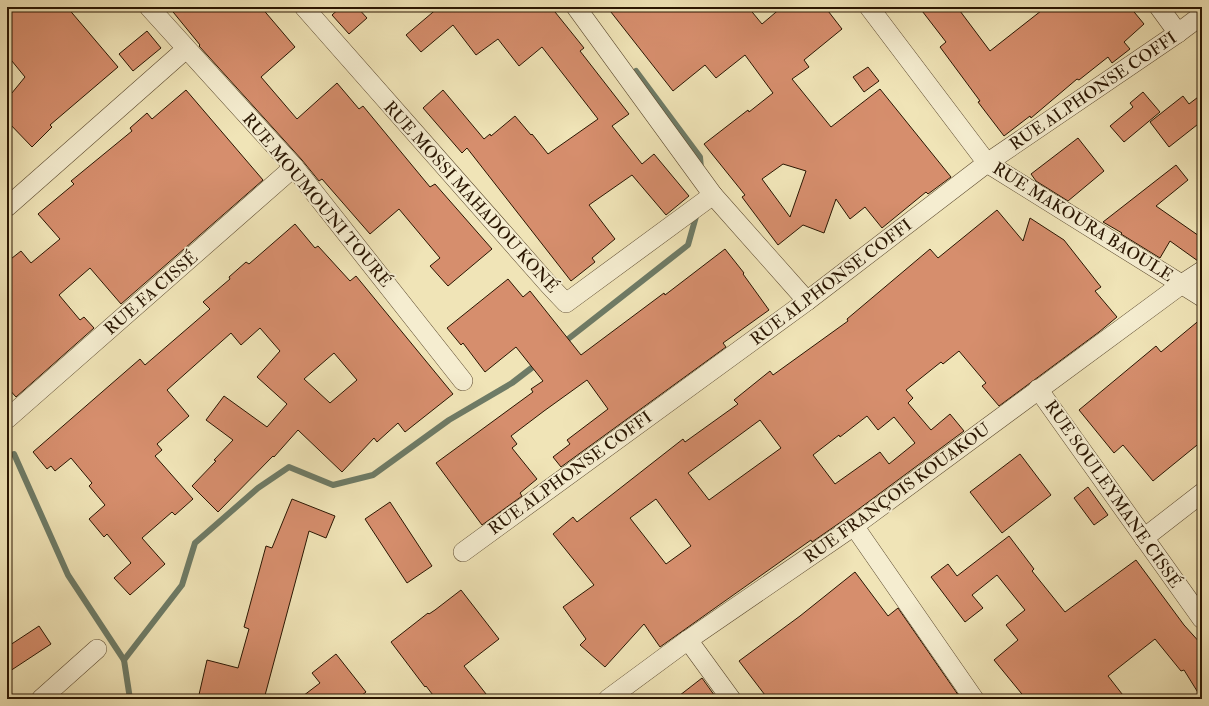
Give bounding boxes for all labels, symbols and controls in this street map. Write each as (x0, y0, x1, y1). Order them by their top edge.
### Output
street label: RUE ALPHONSE COFFI (1005, 27, 1181, 155)
street label: RUE MOSSI MAHADOU KONÉ (379, 96, 564, 297)
street label: RUE MOUMOUNI TOURÉ (238, 108, 397, 291)
street label: RUE MAKOURA BAOULE (989, 158, 1177, 286)
street label: RUE ALPHONSE COFFI (746, 214, 916, 350)
street label: RUE FA CISSÉ (99, 246, 202, 339)
street label: RUE SOULEYMANE CISSÉ (1040, 396, 1187, 592)
street label: RUE ALPHONSE COFFI (484, 407, 656, 539)
street label: RUE FRANÇOIS KOUAKOU (800, 418, 994, 568)

